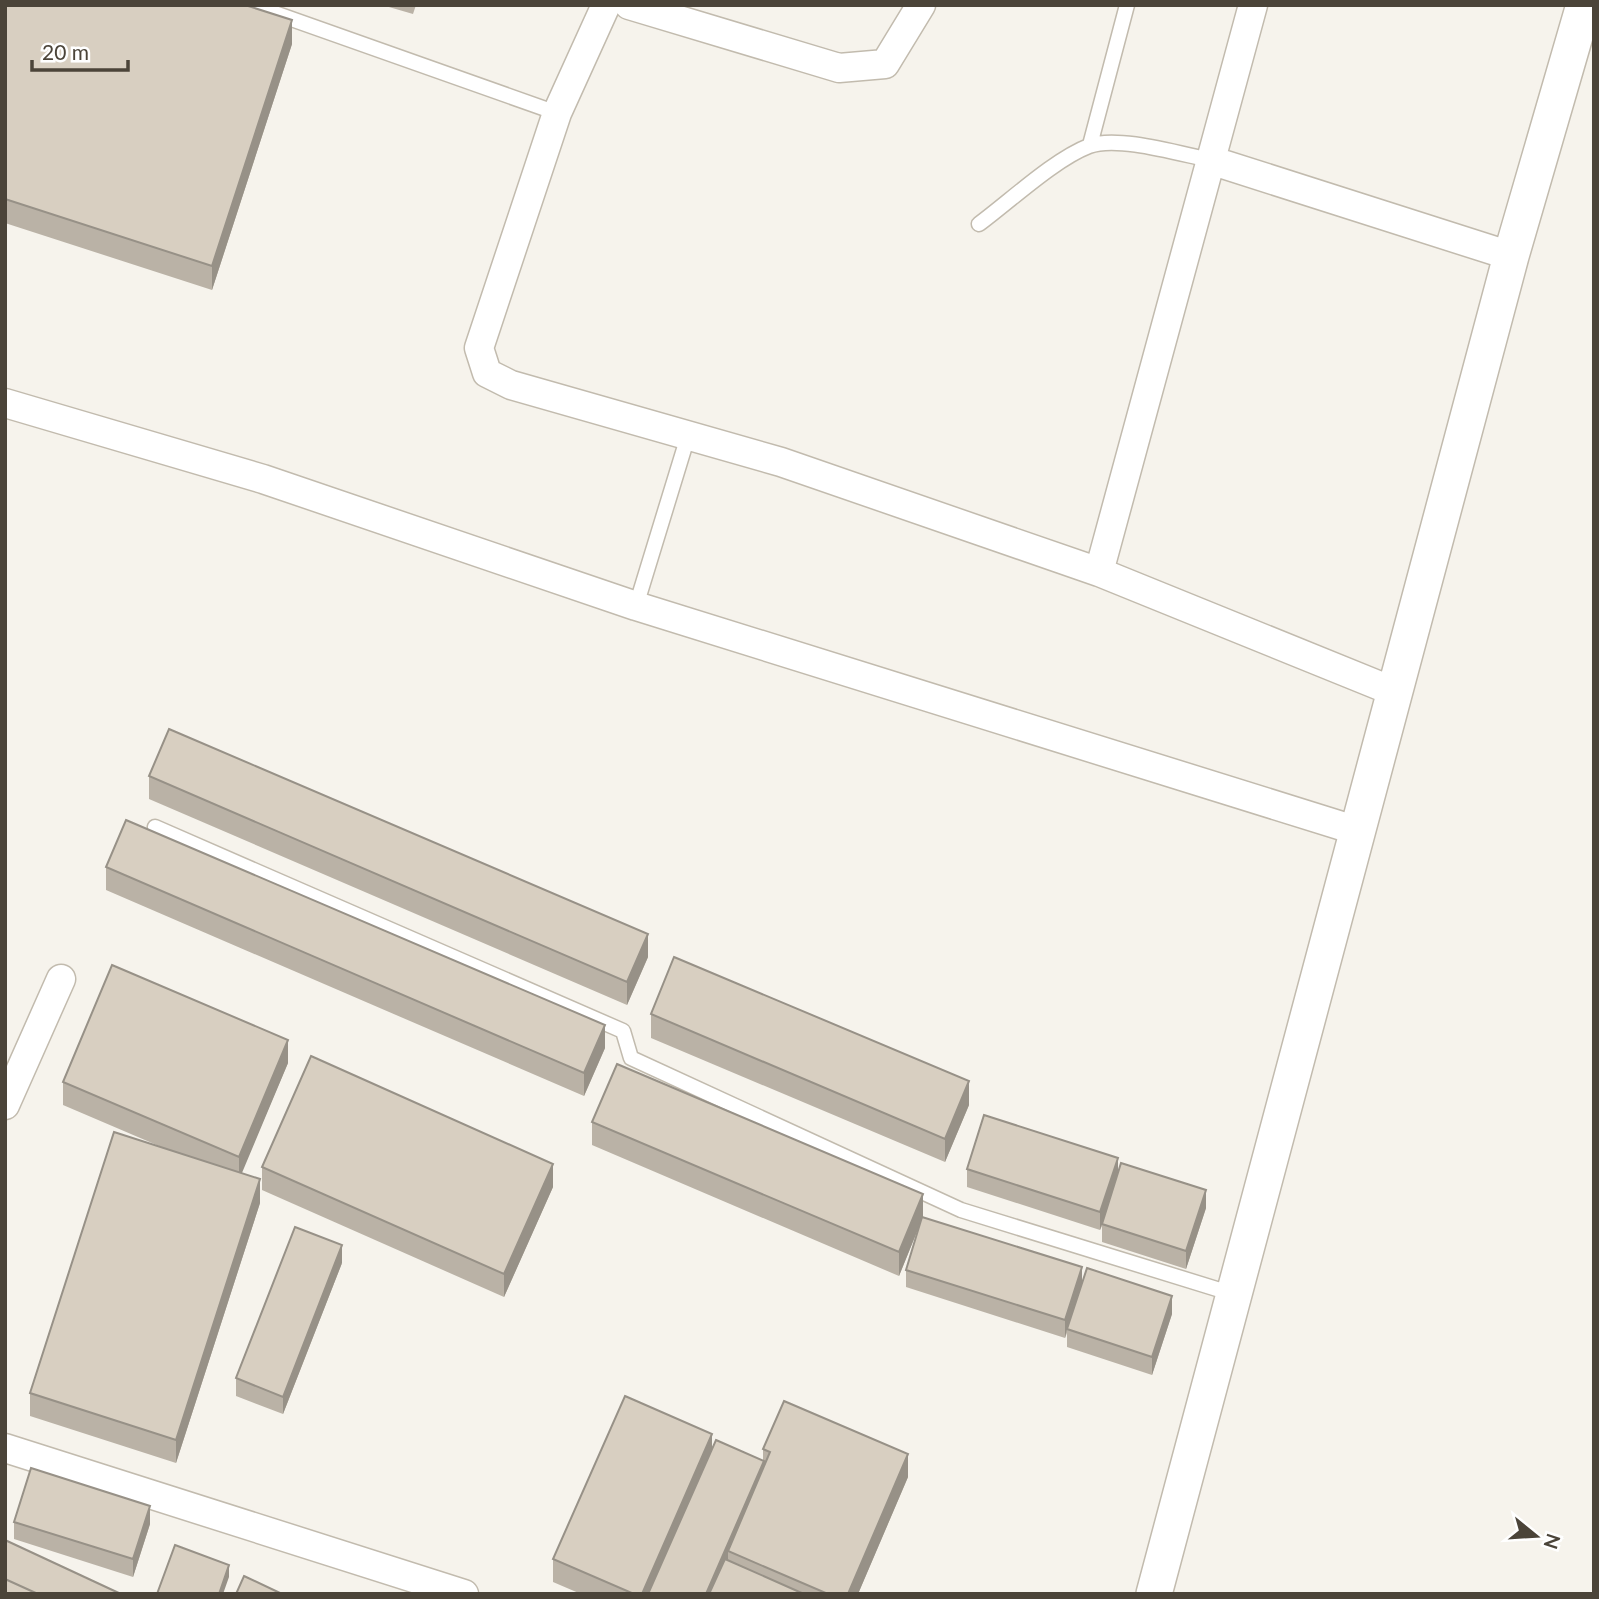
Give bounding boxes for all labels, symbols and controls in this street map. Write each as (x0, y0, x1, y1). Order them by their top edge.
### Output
scale bar (32, 28, 128, 72)
text: 20 m (42, 39, 89, 64)
north arrow (1501, 1501, 1571, 1571)
text: N (1539, 1531, 1566, 1552)

